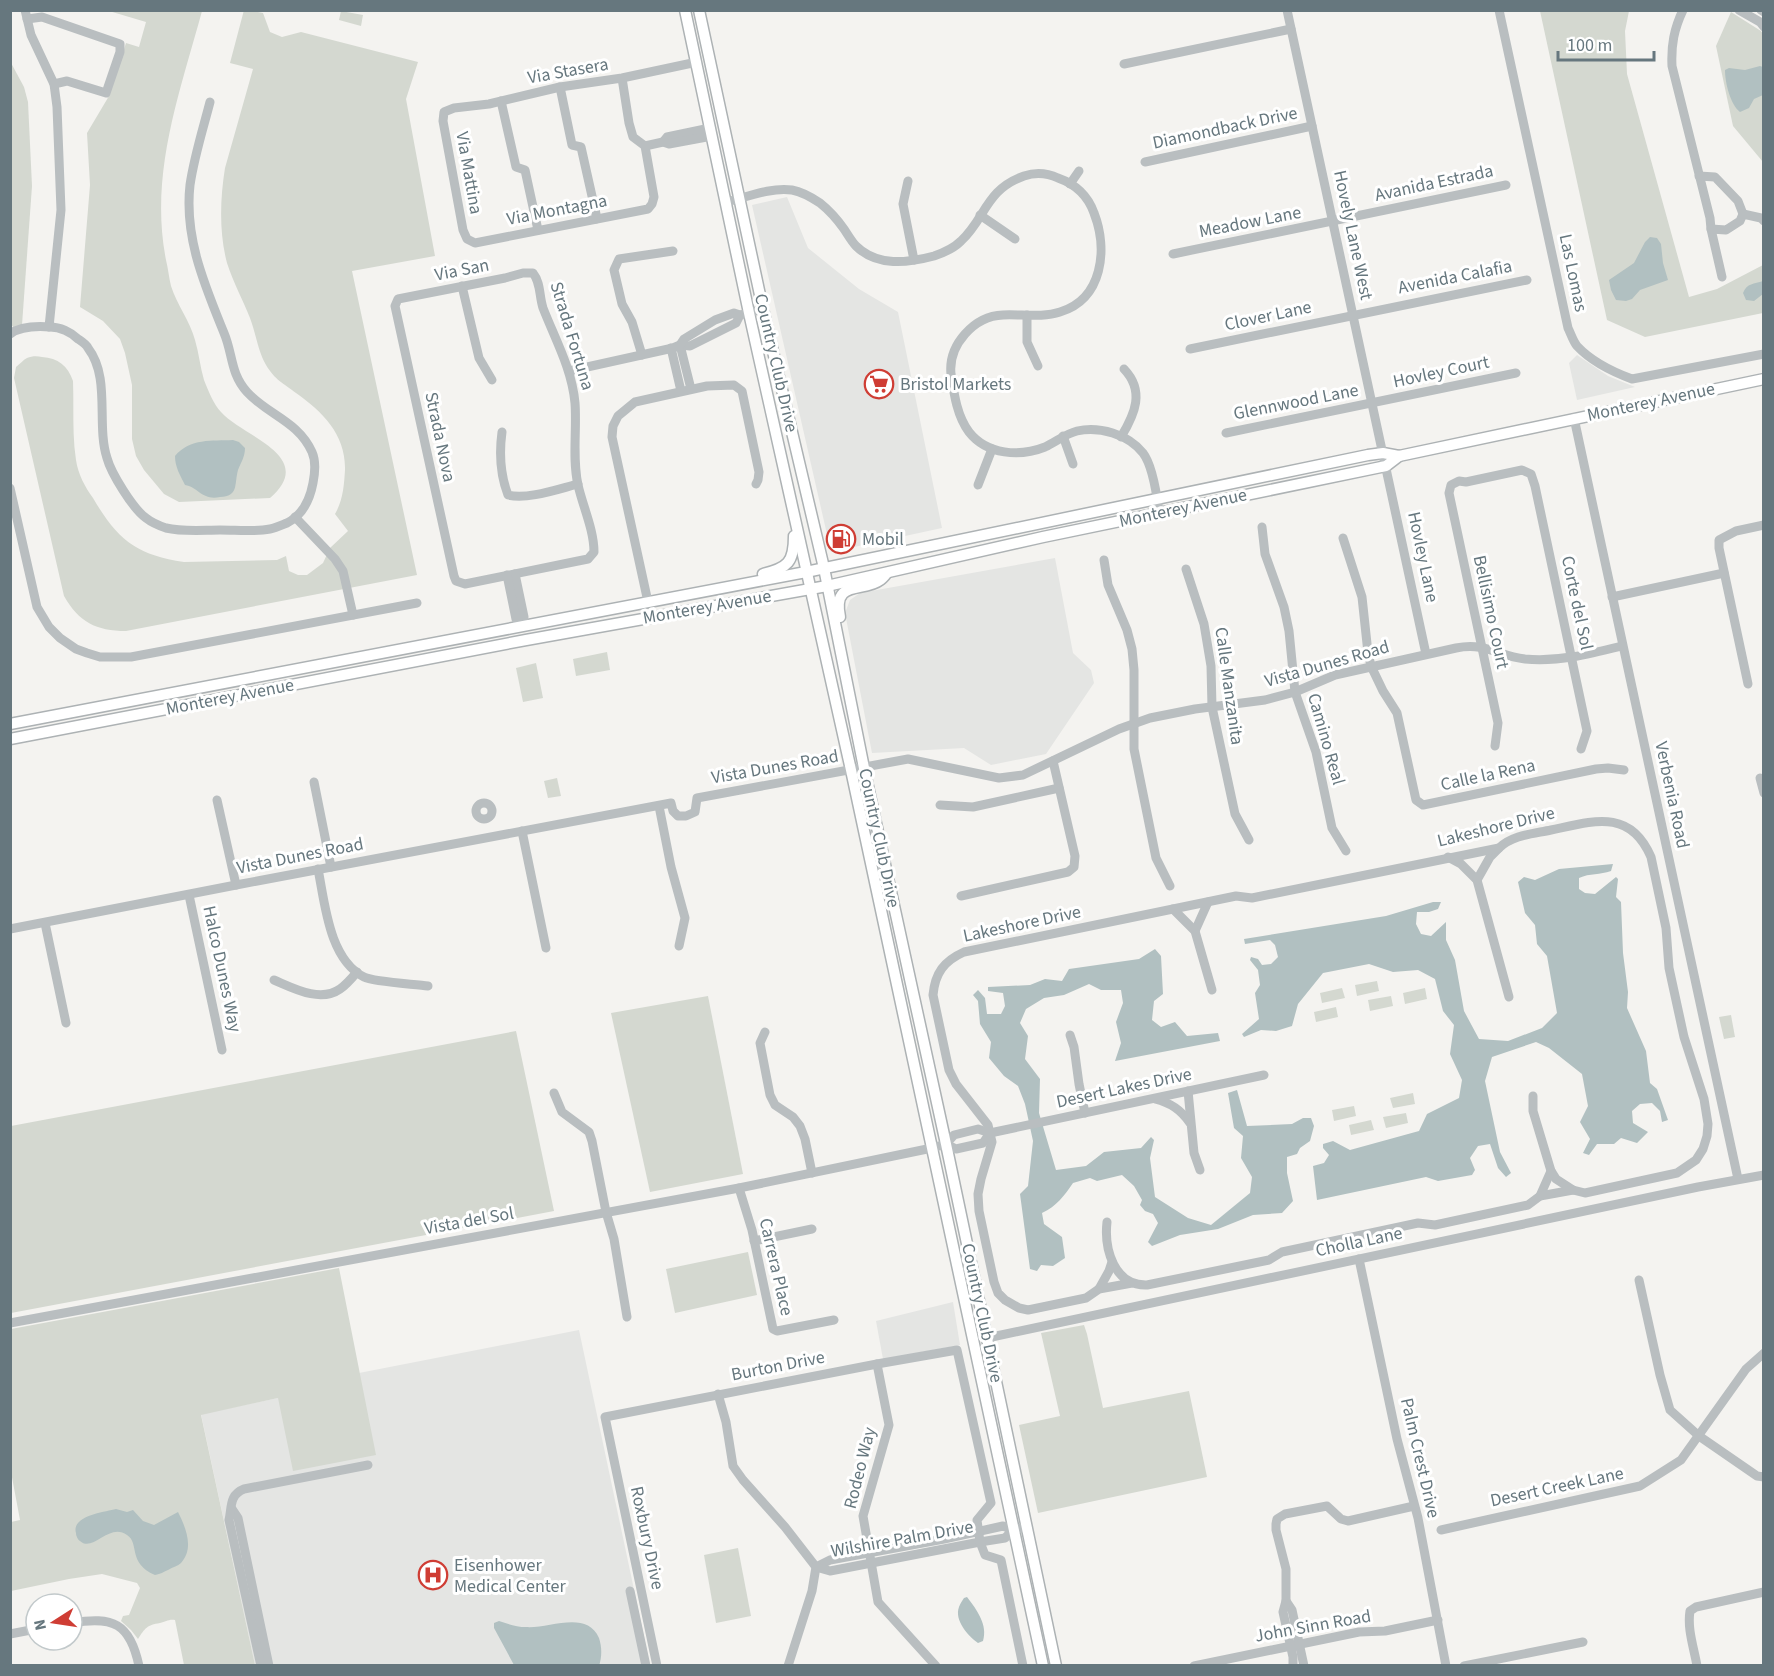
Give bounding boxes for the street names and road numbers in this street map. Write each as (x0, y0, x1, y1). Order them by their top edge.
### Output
street label: Via Stasera (526, 52, 610, 90)
street label: Diamondback Drive (1150, 100, 1300, 156)
street label: Via Mattina (449, 130, 489, 216)
street label: Avanida Estrada (1373, 158, 1495, 208)
street label: Hovely Lane West (1327, 168, 1379, 302)
street label: Via Montagna (505, 188, 609, 232)
street label: Meadow Lane (1197, 200, 1303, 244)
street label: Las Lomas (1553, 232, 1593, 314)
street label: Via San (433, 252, 491, 288)
street label: Avenida Calafia (1396, 254, 1514, 300)
street label: Strada Fortuna (544, 279, 600, 393)
street label: Country Club Drive (748, 291, 804, 435)
street label: Clover Lane (1222, 295, 1314, 337)
street label: Hovley Court (1391, 350, 1491, 394)
street label: Monterey Avenue (1585, 376, 1717, 428)
street label: Glennwood Lane (1231, 378, 1361, 426)
street label: Strada Nova (418, 390, 462, 484)
street label: Monterey Avenue (1117, 482, 1249, 534)
street label: Hovley Lane (1401, 509, 1445, 605)
street label: Bellisimo Court (1467, 553, 1515, 671)
street label: Corte del Sol (1555, 554, 1599, 652)
street label: Monterey Avenue (641, 583, 773, 631)
street label: Calle Manzanita (1208, 626, 1250, 746)
street label: Vista Dunes Road (1262, 634, 1392, 694)
street label: Monterey Avenue (164, 672, 296, 722)
street label: Camino Real (1301, 690, 1351, 788)
street label: Verbenia Road (1648, 739, 1696, 851)
street label: Vista Dunes Road (709, 744, 841, 790)
street label: Calle la Rena (1438, 753, 1538, 797)
street label: Country Club Drive (852, 766, 906, 910)
street label: Lakeshore Drive (1435, 800, 1557, 854)
street label: Vista Dunes Road (234, 831, 366, 881)
street label: Lakeshore Drive (961, 899, 1083, 949)
street label: Halco Dunes Way (196, 903, 248, 1035)
street label: Desert Lakes Drive (1054, 1061, 1194, 1115)
street label: Vista del Sol (422, 1201, 516, 1241)
street label: Carrera Place (753, 1216, 799, 1318)
street label: Cholla Lane (1313, 1221, 1405, 1263)
street label: Country Club Drive (955, 1241, 1009, 1385)
street label: Burton Drive (729, 1345, 827, 1387)
street label: Palm Crest Drive (1394, 1395, 1446, 1521)
street label: Rodeo Way (838, 1424, 882, 1512)
street label: Desert Creek Lane (1488, 1461, 1626, 1513)
street label: Roxbury Drive (624, 1484, 670, 1592)
street label: Wilshire Palm Drive (829, 1514, 975, 1564)
street label: John Sinn Road (1253, 1603, 1373, 1649)

